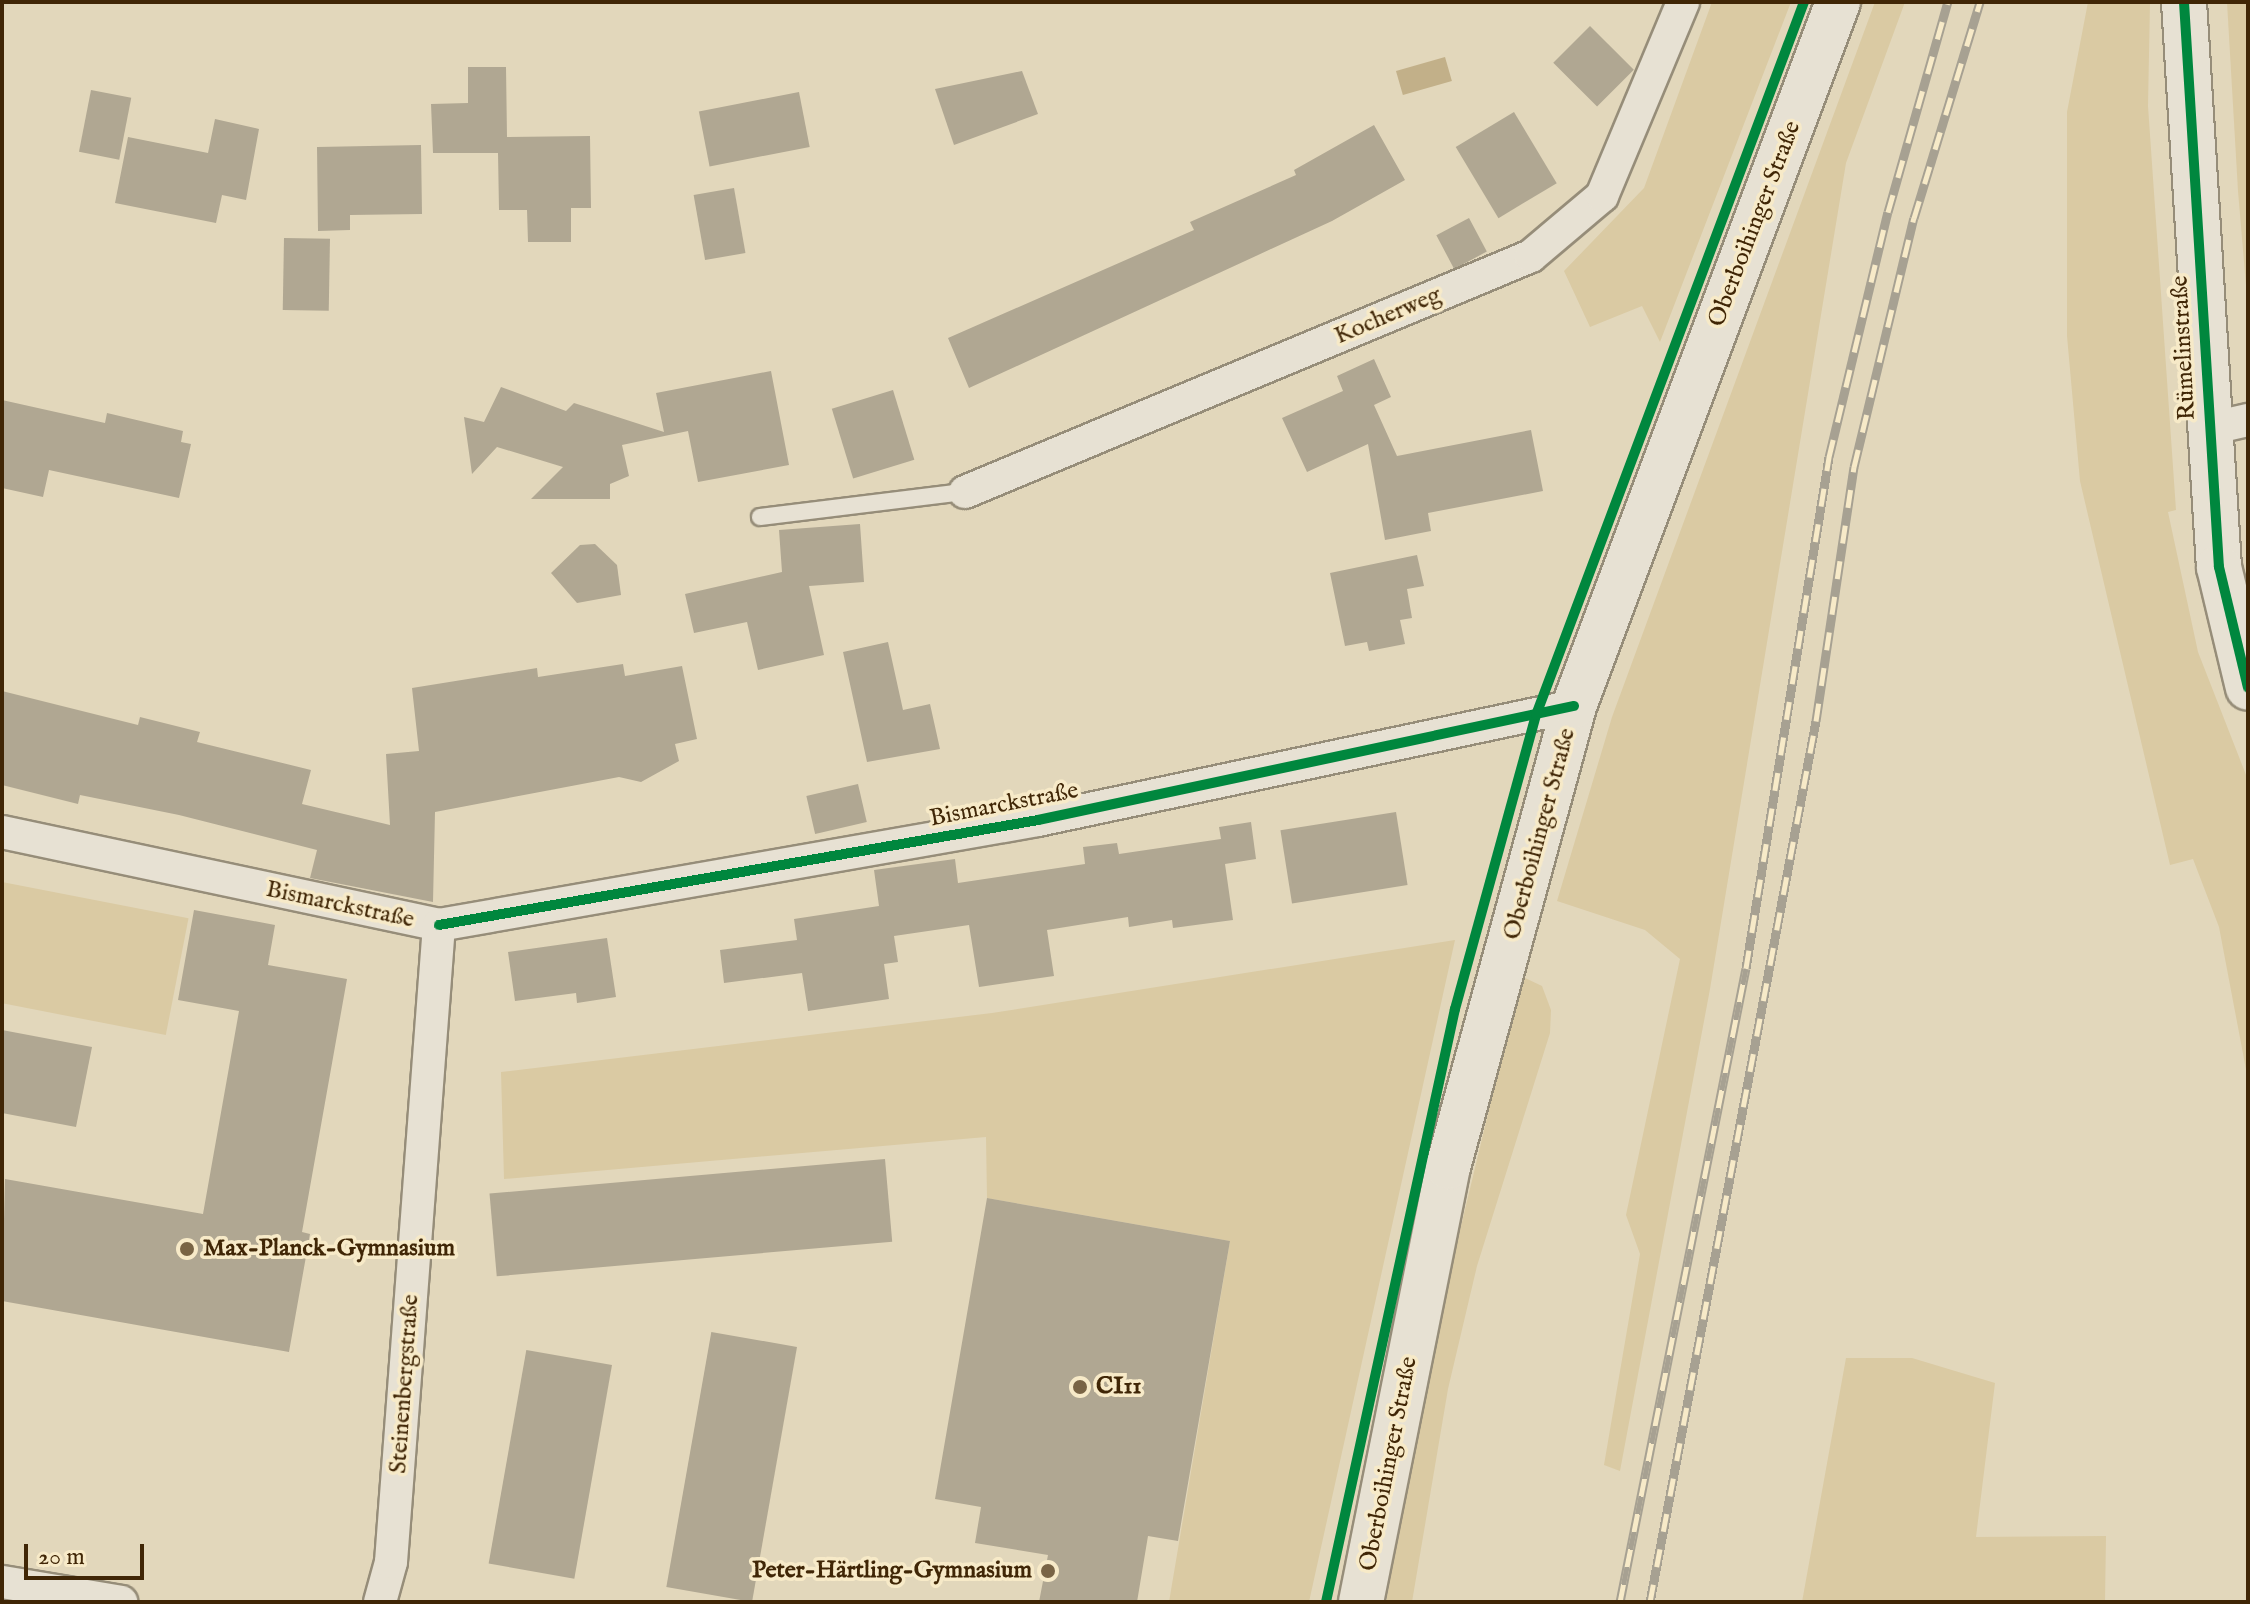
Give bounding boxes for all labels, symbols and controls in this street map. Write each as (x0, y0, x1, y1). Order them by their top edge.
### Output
street label: Oberboihinger Straße (1703, 117, 1807, 331)
street label: Rümelinstraße (2166, 275, 2202, 421)
street label: Kocherweg (1330, 281, 1446, 351)
street label: Oberboihinger Straße (1498, 725, 1582, 943)
street label: Bismarckstraße (927, 776, 1081, 834)
street label: Bismarckstraße (263, 875, 417, 935)
place label: Max-Planck-Gymnasium (203, 1235, 455, 1263)
marker: Max-Planck-Gymnasium (178, 1240, 196, 1258)
street label: Steinenbergstraße (384, 1294, 426, 1474)
street label: Oberboihinger Straße (1354, 1354, 1424, 1574)
place label: CI11 (1096, 1373, 1141, 1401)
marker: CI11 (1071, 1378, 1089, 1396)
scale bar (28, 1528, 148, 1578)
text: 20 m (38, 1542, 85, 1573)
place label: Peter-Härtling-Gymnasium (752, 1557, 1032, 1585)
marker: Peter-Härtling-Gymnasium (1039, 1562, 1057, 1580)

